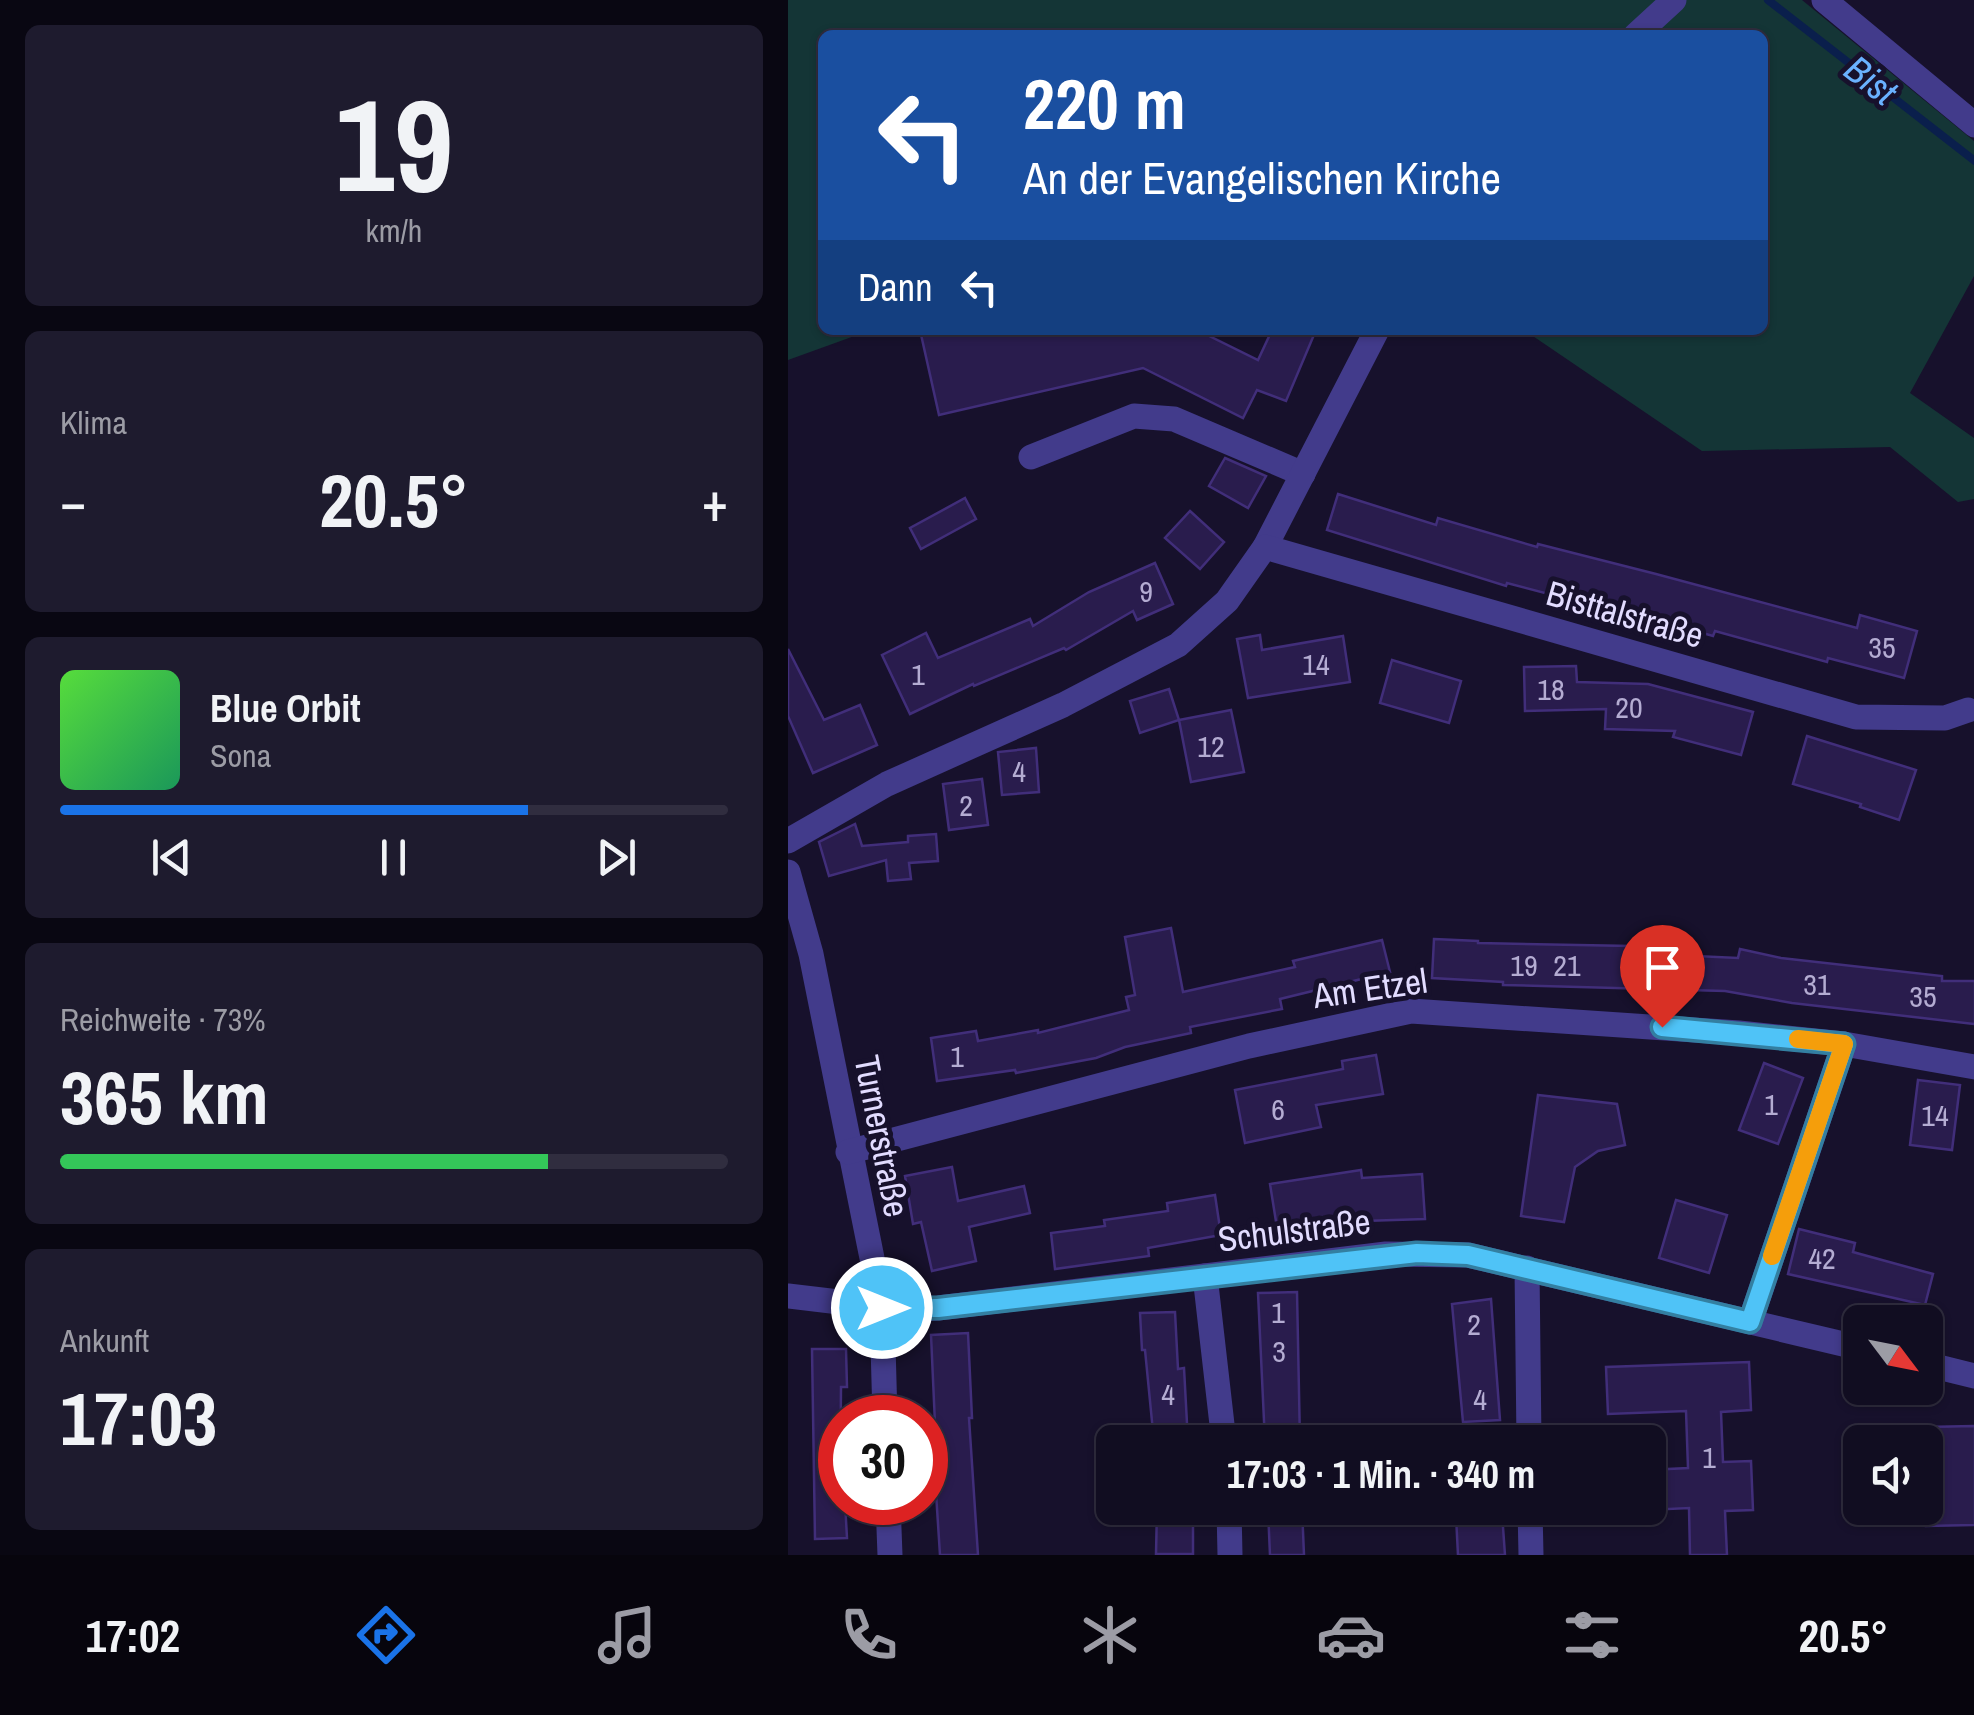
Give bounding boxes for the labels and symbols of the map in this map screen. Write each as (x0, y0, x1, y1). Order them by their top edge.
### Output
water label: Bist (1834, 43, 1909, 117)
street label: Bisttalstraße (1541, 569, 1709, 659)
house number: 9 (1139, 571, 1153, 611)
house number: 35 (1868, 627, 1896, 667)
house number: 14 (1302, 644, 1330, 684)
house number: 1 (911, 654, 925, 694)
house number: 18 (1537, 669, 1565, 709)
house number: 20 (1615, 687, 1643, 727)
house number: 12 (1197, 726, 1225, 766)
house number: 4 (1012, 751, 1026, 791)
house number: 2 (959, 785, 973, 825)
pin (1620, 925, 1705, 1028)
house number: 19 (1510, 945, 1538, 985)
house number: 21 (1553, 945, 1581, 985)
street label: Am Etzel (1309, 957, 1430, 1019)
house number: 31 (1803, 964, 1831, 1004)
house number: 35 (1909, 976, 1937, 1016)
house number: 1 (950, 1036, 964, 1076)
street label: Turnerstraße (843, 1051, 921, 1221)
house number: 1 (1764, 1084, 1778, 1124)
house number: 6 (1271, 1089, 1285, 1129)
house number: 14 (1921, 1095, 1949, 1135)
street label: Schulstraße (1215, 1197, 1373, 1263)
house number: 42 (1808, 1238, 1836, 1278)
position arrow (830, 1256, 934, 1360)
house number: 1 (1271, 1292, 1285, 1332)
house number: 2 (1467, 1304, 1481, 1344)
north arrow (1843, 1305, 1943, 1405)
house number: 3 (1272, 1331, 1286, 1371)
house number: 4 (1161, 1374, 1175, 1414)
house number: 4 (1473, 1379, 1487, 1419)
speed limit sign: 30 (818, 1395, 948, 1525)
house number: 1 (1702, 1437, 1716, 1477)

